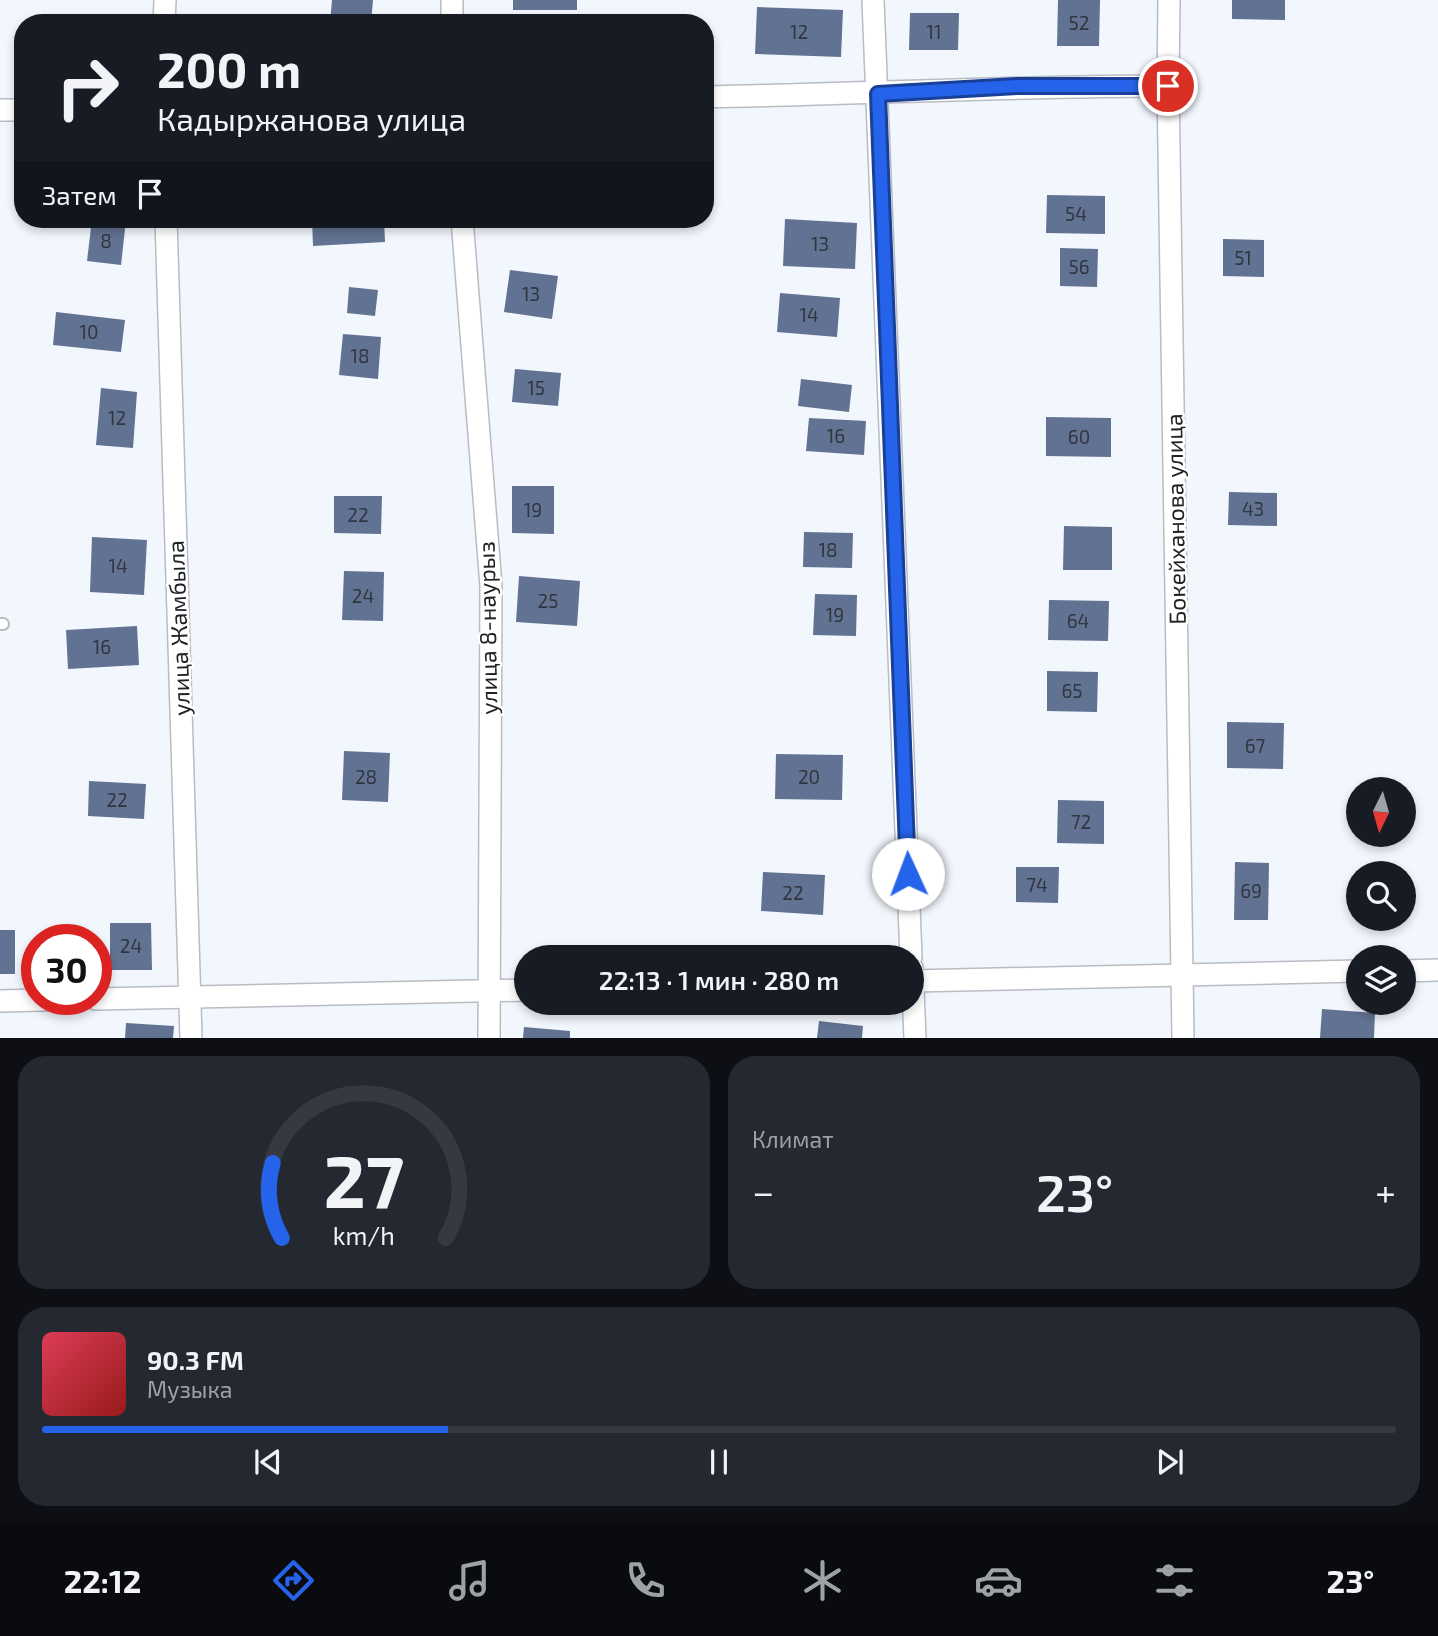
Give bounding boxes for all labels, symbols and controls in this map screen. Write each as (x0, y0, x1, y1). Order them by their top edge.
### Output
house number: 52 (1069, 11, 1089, 34)
house number: 12 (790, 20, 808, 43)
house number: 11 (926, 20, 942, 43)
text: 200 m (157, 39, 301, 98)
icon: right (42, 42, 133, 133)
pin (1138, 56, 1198, 116)
icon: arrive (1149, 67, 1187, 105)
text: Кадыржанова улица (157, 99, 466, 137)
icon: arrive (131, 175, 169, 213)
text: Затем (42, 179, 117, 210)
house number: 54 (1065, 202, 1087, 225)
house number: 8 (100, 229, 112, 252)
house number: 13 (811, 232, 829, 255)
house number: 51 (1234, 246, 1252, 269)
house number: 56 (1068, 255, 1090, 278)
house number: 13 (522, 282, 540, 305)
house number: 14 (799, 303, 819, 326)
house number: 10 (79, 320, 99, 343)
house number: 18 (350, 344, 370, 367)
house number: 15 (527, 376, 545, 399)
house number: 12 (108, 406, 126, 429)
street label: Бокейханова улица (1159, 413, 1192, 625)
house number: 16 (827, 424, 845, 447)
house number: 60 (1068, 425, 1090, 448)
house number: 43 (1242, 497, 1264, 520)
house number: 19 (524, 498, 542, 521)
house number: 22 (347, 503, 369, 526)
house number: 18 (818, 538, 838, 561)
street label: улица Жамбыла (161, 540, 196, 716)
street label: улица 8-наурыз (471, 541, 504, 715)
house number: 14 (108, 554, 128, 577)
house number: 24 (352, 584, 374, 607)
house number: 25 (538, 589, 558, 612)
house number: 19 (826, 603, 844, 626)
house number: 64 (1067, 609, 1089, 632)
house number: 16 (93, 635, 111, 658)
house number: 65 (1061, 679, 1083, 702)
house number: 67 (1245, 734, 1266, 757)
house number: 28 (355, 765, 377, 788)
house number: 20 (798, 765, 820, 788)
north arrow (1346, 777, 1416, 847)
map controls (1346, 777, 1416, 1015)
house number: 22 (106, 788, 128, 811)
house number: 72 (1071, 810, 1091, 833)
position arrow (871, 837, 945, 911)
button: search (1346, 861, 1416, 931)
house number: 74 (1026, 873, 1048, 896)
house number: 69 (1240, 879, 1262, 902)
house number: 22 (782, 881, 804, 904)
speed limit sign: 30 (21, 924, 112, 1015)
house number: 24 (120, 934, 142, 957)
button: layers (1346, 945, 1416, 1015)
text: 22:13 · 1 мин · 280 m (599, 964, 839, 995)
text: Климат (752, 1125, 833, 1153)
text: 27 (324, 1136, 404, 1224)
text: 23° (1036, 1160, 1113, 1222)
text: − (752, 1168, 774, 1214)
text: + (1375, 1168, 1396, 1214)
text: km/h (333, 1220, 395, 1250)
text: 90.3 FM (147, 1344, 244, 1375)
text: Музыка (147, 1375, 232, 1403)
icon: previous (249, 1443, 287, 1481)
icon: pause (700, 1443, 738, 1481)
icon: next (1151, 1443, 1189, 1481)
icon: directions (269, 1556, 318, 1605)
icon: music (445, 1556, 494, 1605)
icon: phone (621, 1556, 670, 1605)
icon: climate (798, 1556, 847, 1605)
icon: car (974, 1556, 1023, 1605)
icon: filters (1150, 1556, 1199, 1605)
text: 22:12 (64, 1561, 141, 1599)
text: 23° (1327, 1561, 1374, 1599)

